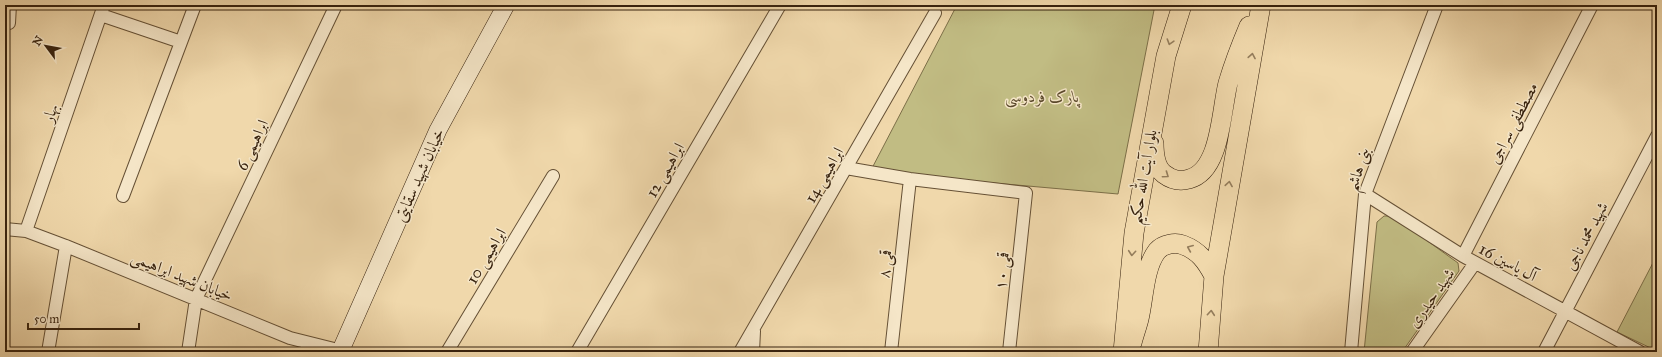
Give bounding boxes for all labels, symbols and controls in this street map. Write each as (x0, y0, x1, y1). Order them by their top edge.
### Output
north arrow (26, 26, 66, 66)
text: N (30, 33, 46, 48)
one-way arrow (1166, 39, 1175, 46)
one-way arrow (1247, 53, 1255, 60)
street label: مصططفی سراجی (1484, 79, 1543, 168)
park label: پارک فردوسی (1005, 87, 1081, 108)
street label: بهار (37, 101, 63, 127)
street label: ابراهیمی 6 (232, 116, 274, 174)
street label: خیابان شهید سقایتی (390, 125, 449, 225)
street label: بلوار آیت الله حکیم (1122, 127, 1168, 227)
street label: ابراهیمی 12 (642, 139, 690, 202)
street label: ابراهیمی 14 (800, 144, 849, 207)
street label: بنی هاشم (1342, 145, 1381, 196)
one-way arrow (1161, 170, 1168, 177)
one-way arrow (1224, 181, 1233, 188)
street label: شهید محمد ناجی (1560, 199, 1613, 274)
street label: ابراهیمی 10 (462, 225, 512, 288)
street label: آل یاسین 16 (1475, 239, 1541, 287)
one-way arrow (1186, 244, 1193, 252)
street label: خیابان شهید ابراهیمی (128, 247, 235, 307)
street label: قمی ۸ (874, 249, 898, 279)
one-way arrow (1128, 250, 1137, 256)
street label: قمی ۱۰ (991, 251, 1015, 291)
street label: شهید حیدری (1404, 265, 1459, 332)
scale bar (28, 305, 139, 331)
one-way arrow (1207, 310, 1216, 316)
text: 50 m (34, 312, 59, 326)

